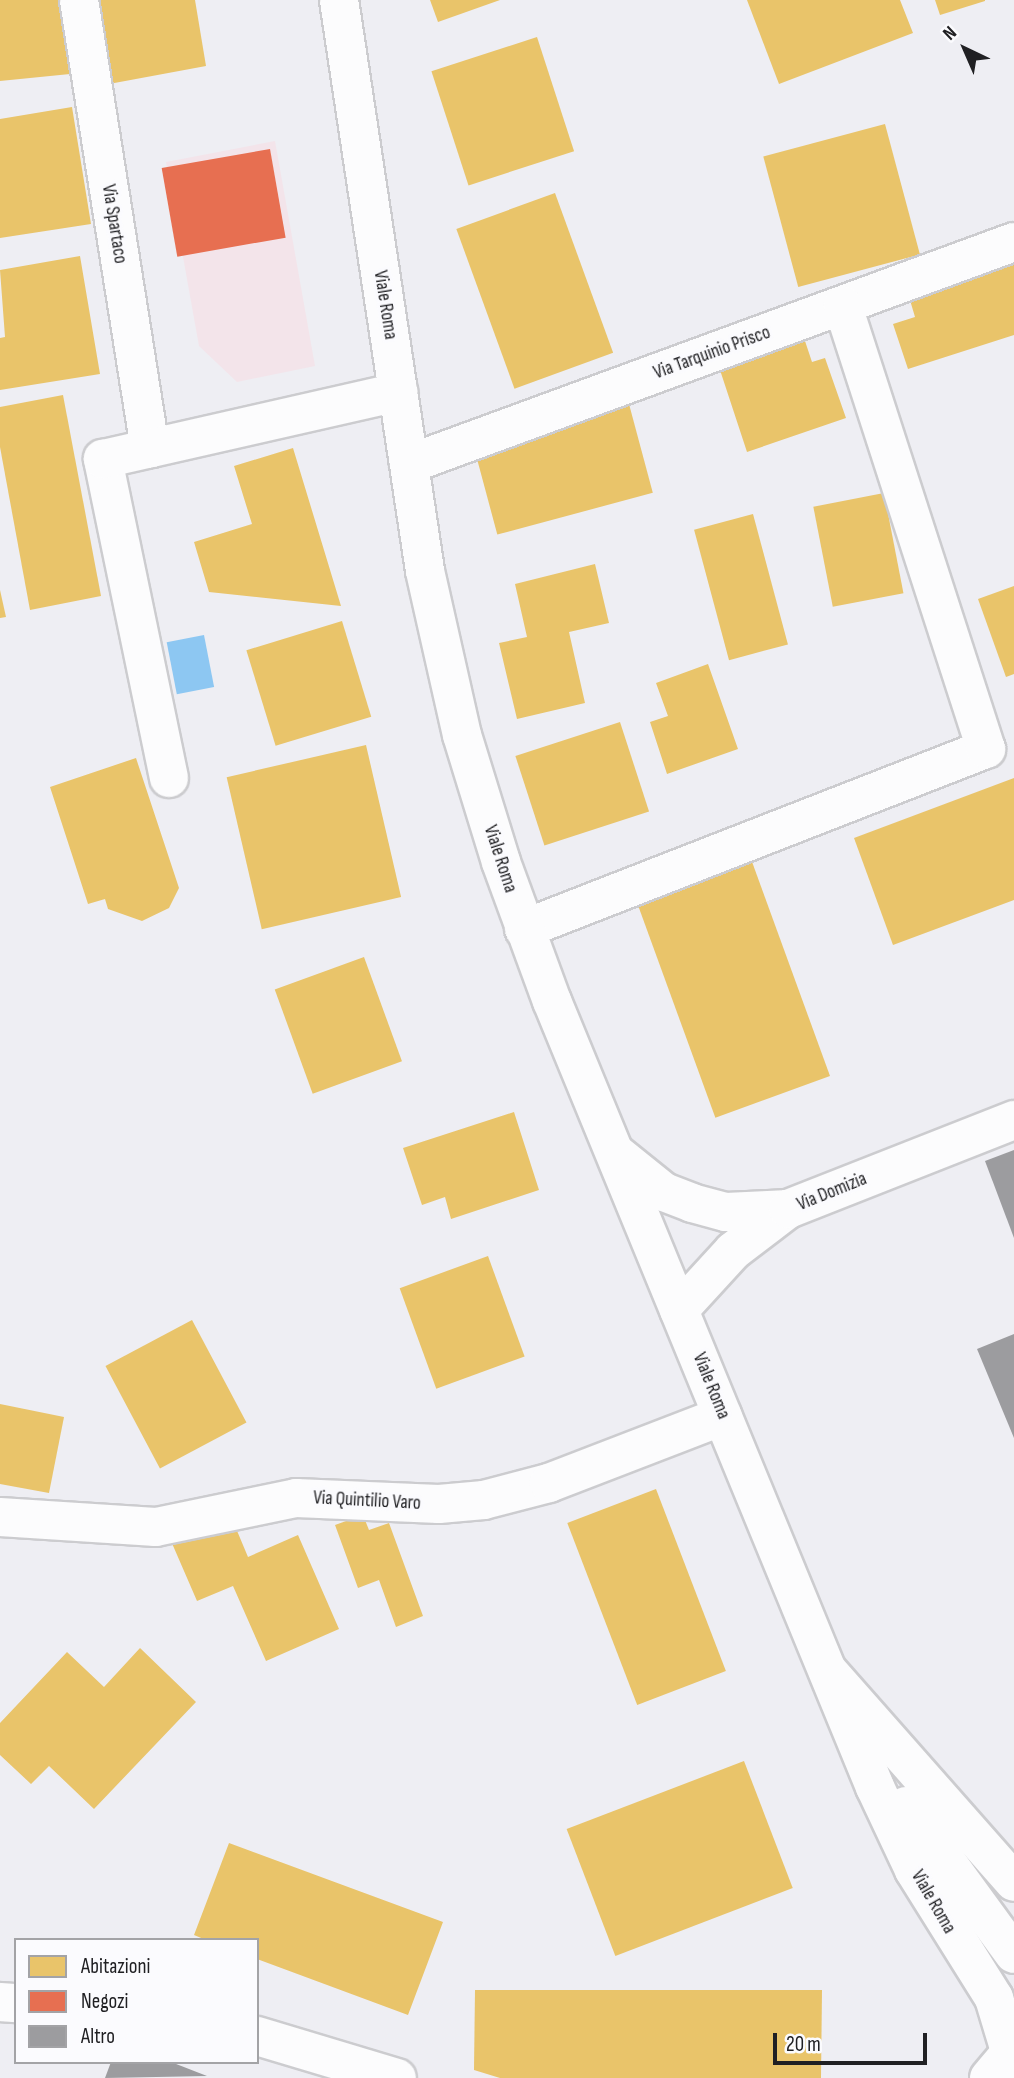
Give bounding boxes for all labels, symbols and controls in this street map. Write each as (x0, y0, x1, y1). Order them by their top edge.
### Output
north arrow (930, 14, 1000, 84)
text: N (938, 22, 962, 45)
street label: Via Spartaco (96, 183, 132, 265)
street label: Viale Roma (368, 269, 402, 341)
street label: Via Tarquinio Prisco (651, 321, 773, 385)
street label: Viale Roma (478, 822, 522, 896)
street label: Via Domizia (794, 1168, 870, 1216)
street label: Viale Roma (687, 1349, 735, 1423)
street label: Via Quintilio Varo (313, 1487, 421, 1515)
street label: Viale Roma (906, 1866, 960, 1938)
legend (14, 1938, 259, 2064)
text: Abitazioni (81, 1954, 150, 1979)
text: Negozi (81, 1989, 128, 2014)
scale bar (776, 2018, 930, 2062)
text: Altro (81, 2024, 115, 2049)
text: 20 m (786, 2032, 821, 2057)

